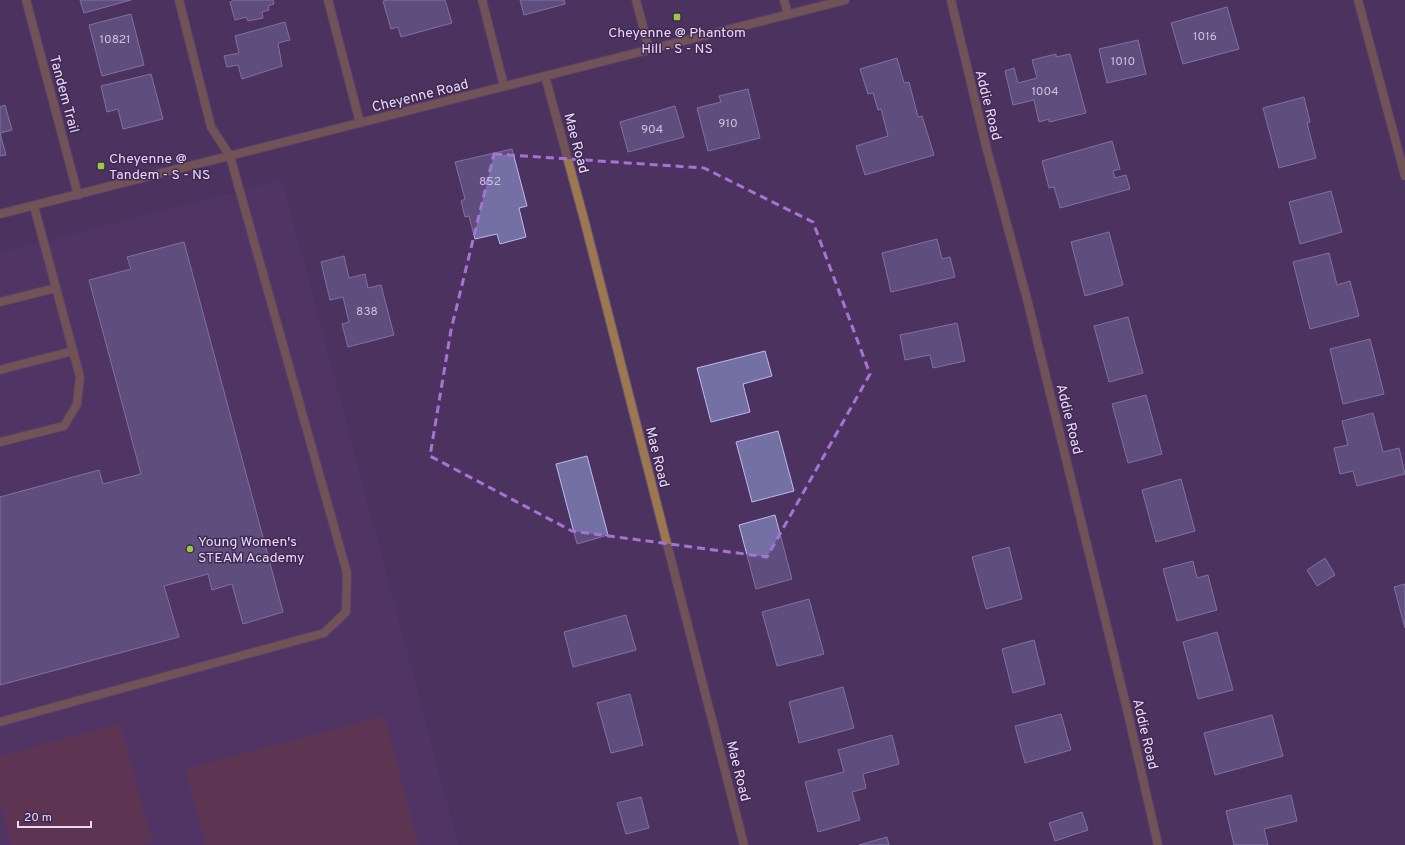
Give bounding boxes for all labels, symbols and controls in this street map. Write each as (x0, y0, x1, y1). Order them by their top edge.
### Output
marker: Cheyenne @ Phantom Hill - S - NS (672, 12, 682, 22)
place label: Cheyenne @ Phantom Hill - S - NS (608, 25, 746, 58)
house number: 1016 (1193, 29, 1217, 45)
house number: 10821 (99, 32, 131, 48)
street label: Tandem Trail (45, 54, 82, 135)
house number: 1010 (1111, 54, 1135, 70)
street label: Addie Road (971, 68, 1004, 142)
street label: Cheyenne Road (370, 76, 470, 117)
house number: 1004 (1031, 84, 1059, 100)
street label: Mae Road (559, 111, 592, 175)
house number: 910 (718, 116, 738, 132)
house number: 904 (641, 122, 663, 138)
place label: Cheyenne @ Tandem - S - NS (109, 151, 210, 184)
marker: Cheyenne @ Tandem - S - NS (96, 161, 106, 171)
house number: 852 (479, 174, 501, 190)
house number: 838 (356, 304, 378, 320)
street label: Addie Road (1052, 382, 1085, 456)
street label: Mae Road (641, 425, 672, 489)
place label: Young Women's STEAM Academy (198, 534, 304, 567)
marker: Young Women's STEAM Academy (185, 544, 195, 554)
street label: Addie Road (1128, 697, 1161, 771)
street label: Mae Road (722, 739, 753, 803)
scale bar (18, 803, 91, 829)
text: 20 m (24, 810, 52, 826)

